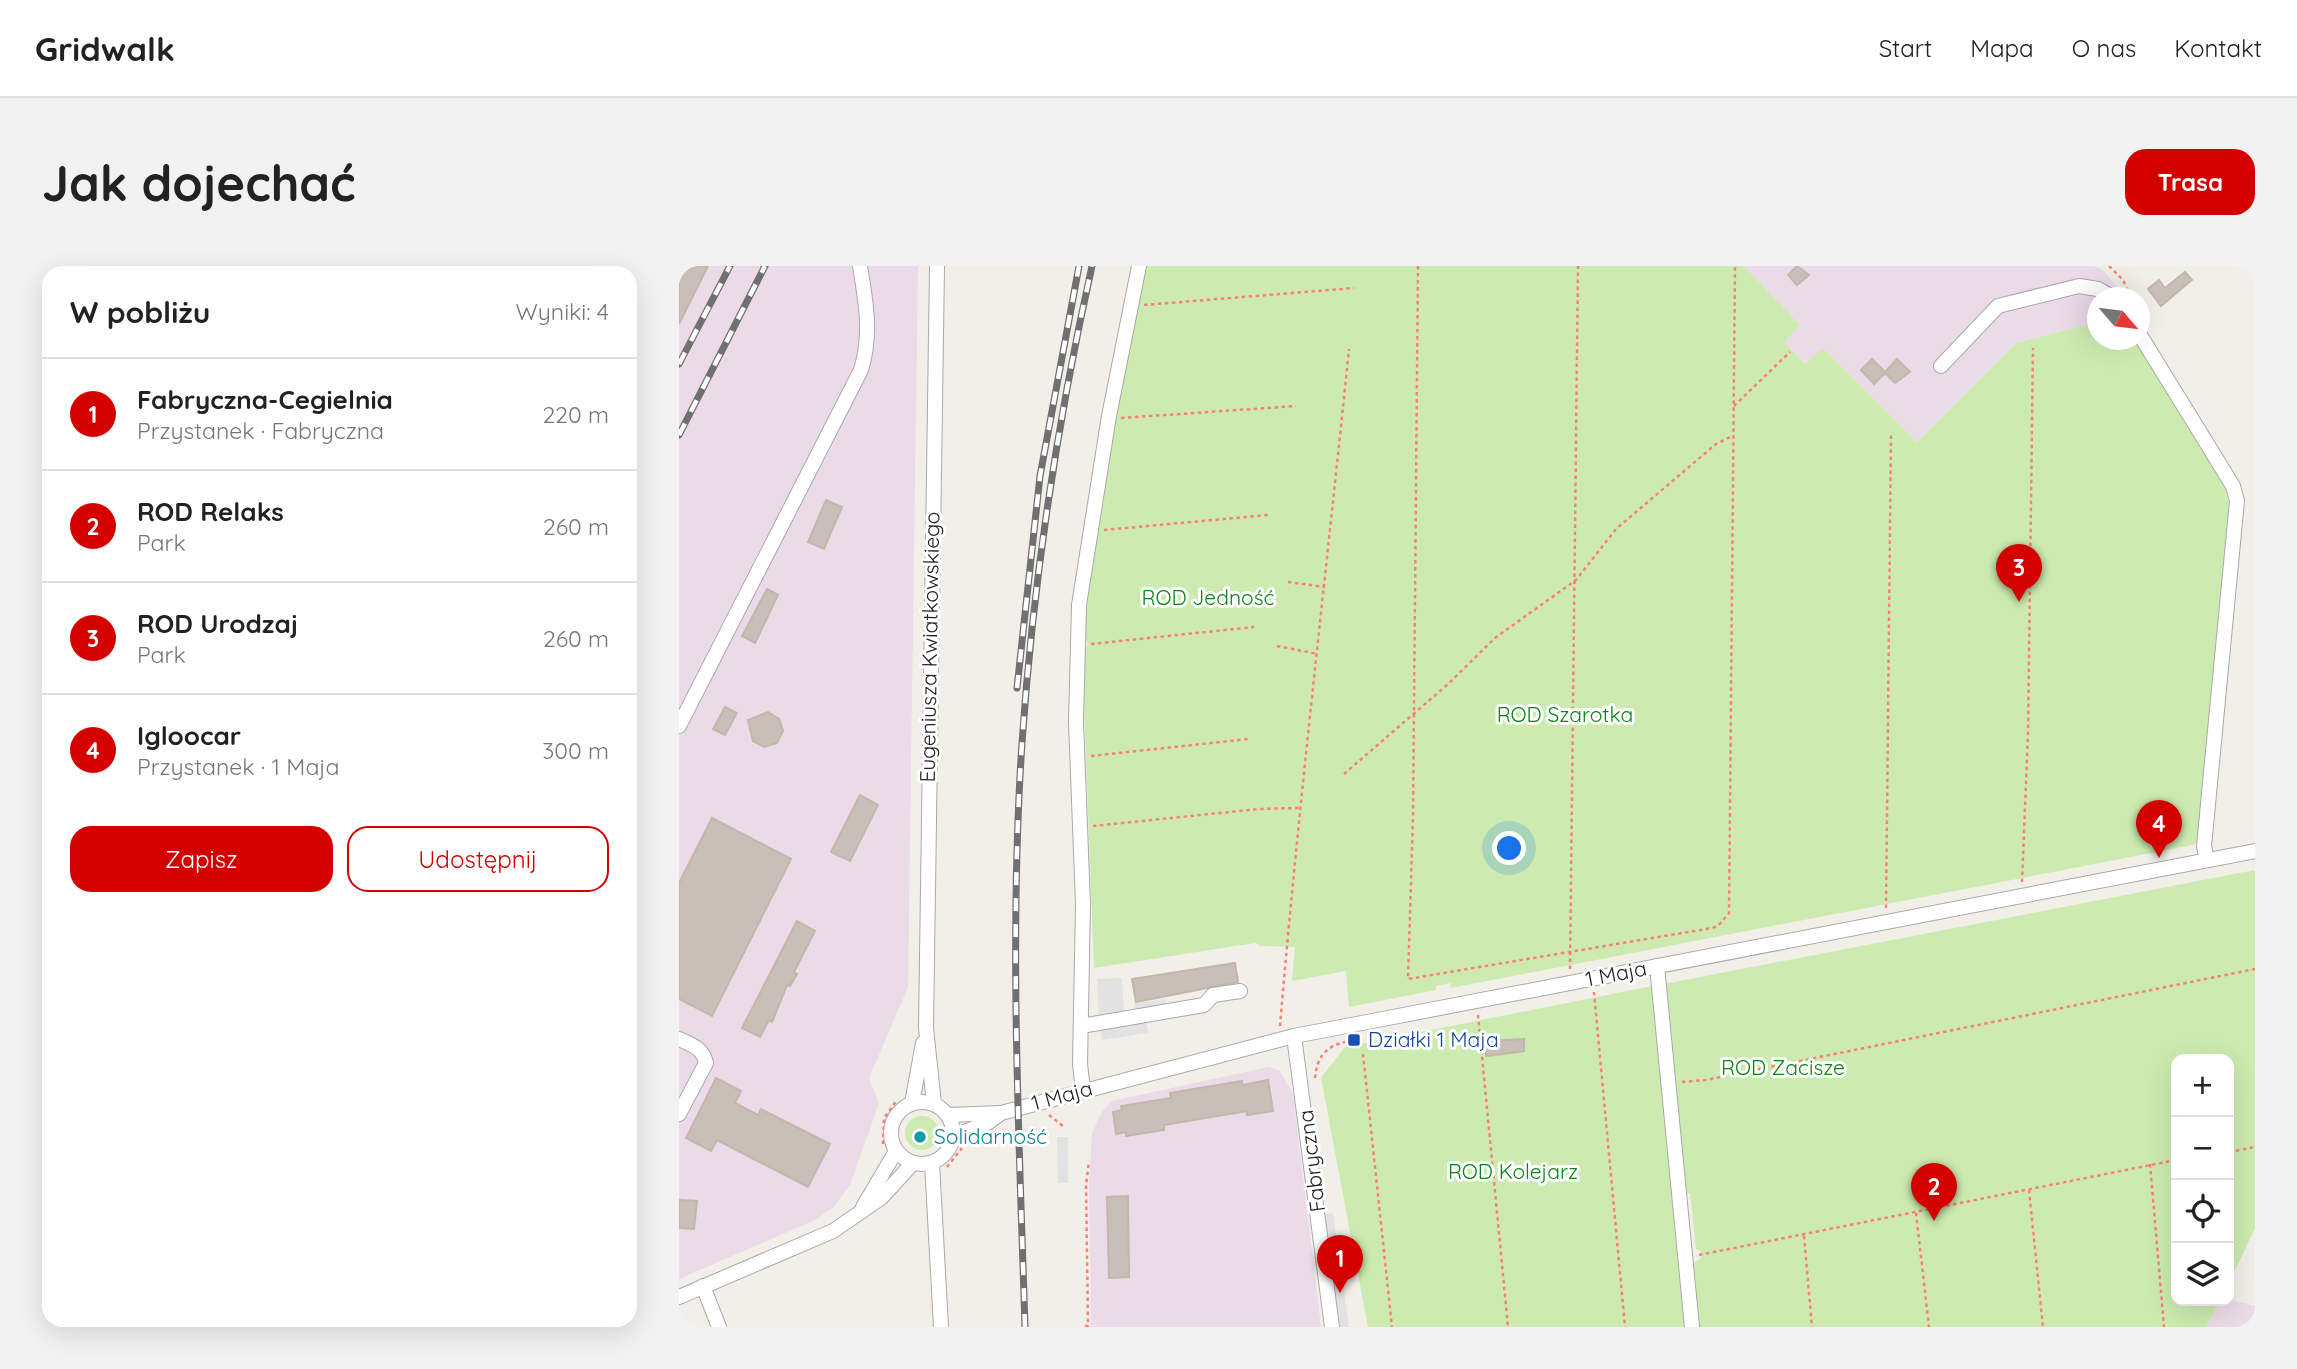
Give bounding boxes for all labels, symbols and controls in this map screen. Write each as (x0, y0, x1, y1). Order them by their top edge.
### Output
text: Gridwalk (35, 28, 175, 69)
text: Start (1879, 33, 1932, 63)
text: Mapa (1970, 33, 2034, 63)
text: O nas (2072, 33, 2136, 63)
text: Kontakt (2174, 33, 2262, 63)
button: Trasa (2125, 149, 2255, 215)
text: Jak dojechać (42, 152, 356, 213)
north arrow (2087, 287, 2150, 350)
text: W pobliżu (70, 293, 210, 331)
text: Wyniki: 4 (516, 297, 609, 326)
text: Fabryczna-Cegielnia (137, 383, 393, 416)
text: 1 (89, 400, 97, 429)
text: 220 m (543, 400, 609, 429)
text: Przystanek · Fabryczna (137, 416, 384, 445)
text: ROD Relaks (137, 495, 284, 528)
street label: Eugeniusza Kwiatkowskiego (914, 511, 944, 783)
text: 2 (86, 512, 100, 541)
text: 260 m (543, 512, 609, 541)
text: Park (137, 528, 186, 557)
pin: 3 (1996, 544, 2042, 602)
park label: ROD Jedność (1142, 584, 1275, 610)
text: ROD Urodzaj (137, 607, 298, 640)
text: 3 (87, 624, 99, 653)
text: 260 m (543, 624, 609, 653)
text: Park (137, 640, 186, 669)
park label: ROD Szarotka (1497, 701, 1633, 727)
text: Igloocar (137, 719, 241, 752)
text: 4 (86, 736, 100, 765)
text: 300 m (542, 736, 609, 765)
text: Przystanek · 1 Maja (137, 752, 339, 781)
pin: 4 (2136, 800, 2182, 858)
button: Zapisz (70, 826, 333, 892)
button: Udostępnij (347, 826, 609, 892)
your location (1492, 831, 1526, 865)
street label: 1 Maja (1583, 954, 1649, 992)
place label: Działki 1 Maja (1368, 1026, 1499, 1052)
marker: Działki 1 Maja (1346, 1032, 1362, 1048)
park label: ROD Zacisze (1721, 1054, 1845, 1080)
map controls (2171, 1054, 2234, 1306)
button: + (2171, 1054, 2234, 1117)
street label: 1 Maja (1028, 1074, 1095, 1116)
street label: Fabryczna (1292, 1109, 1330, 1214)
button: − (2171, 1117, 2234, 1180)
place label: Solidarność (934, 1123, 1047, 1149)
marker: Solidarność (912, 1129, 928, 1145)
park label: ROD Kolejarz (1448, 1158, 1578, 1184)
pin: 2 (1911, 1163, 1957, 1221)
button: locate (2171, 1180, 2234, 1243)
pin: 1 (1317, 1235, 1363, 1293)
button: layers (2171, 1243, 2234, 1306)

